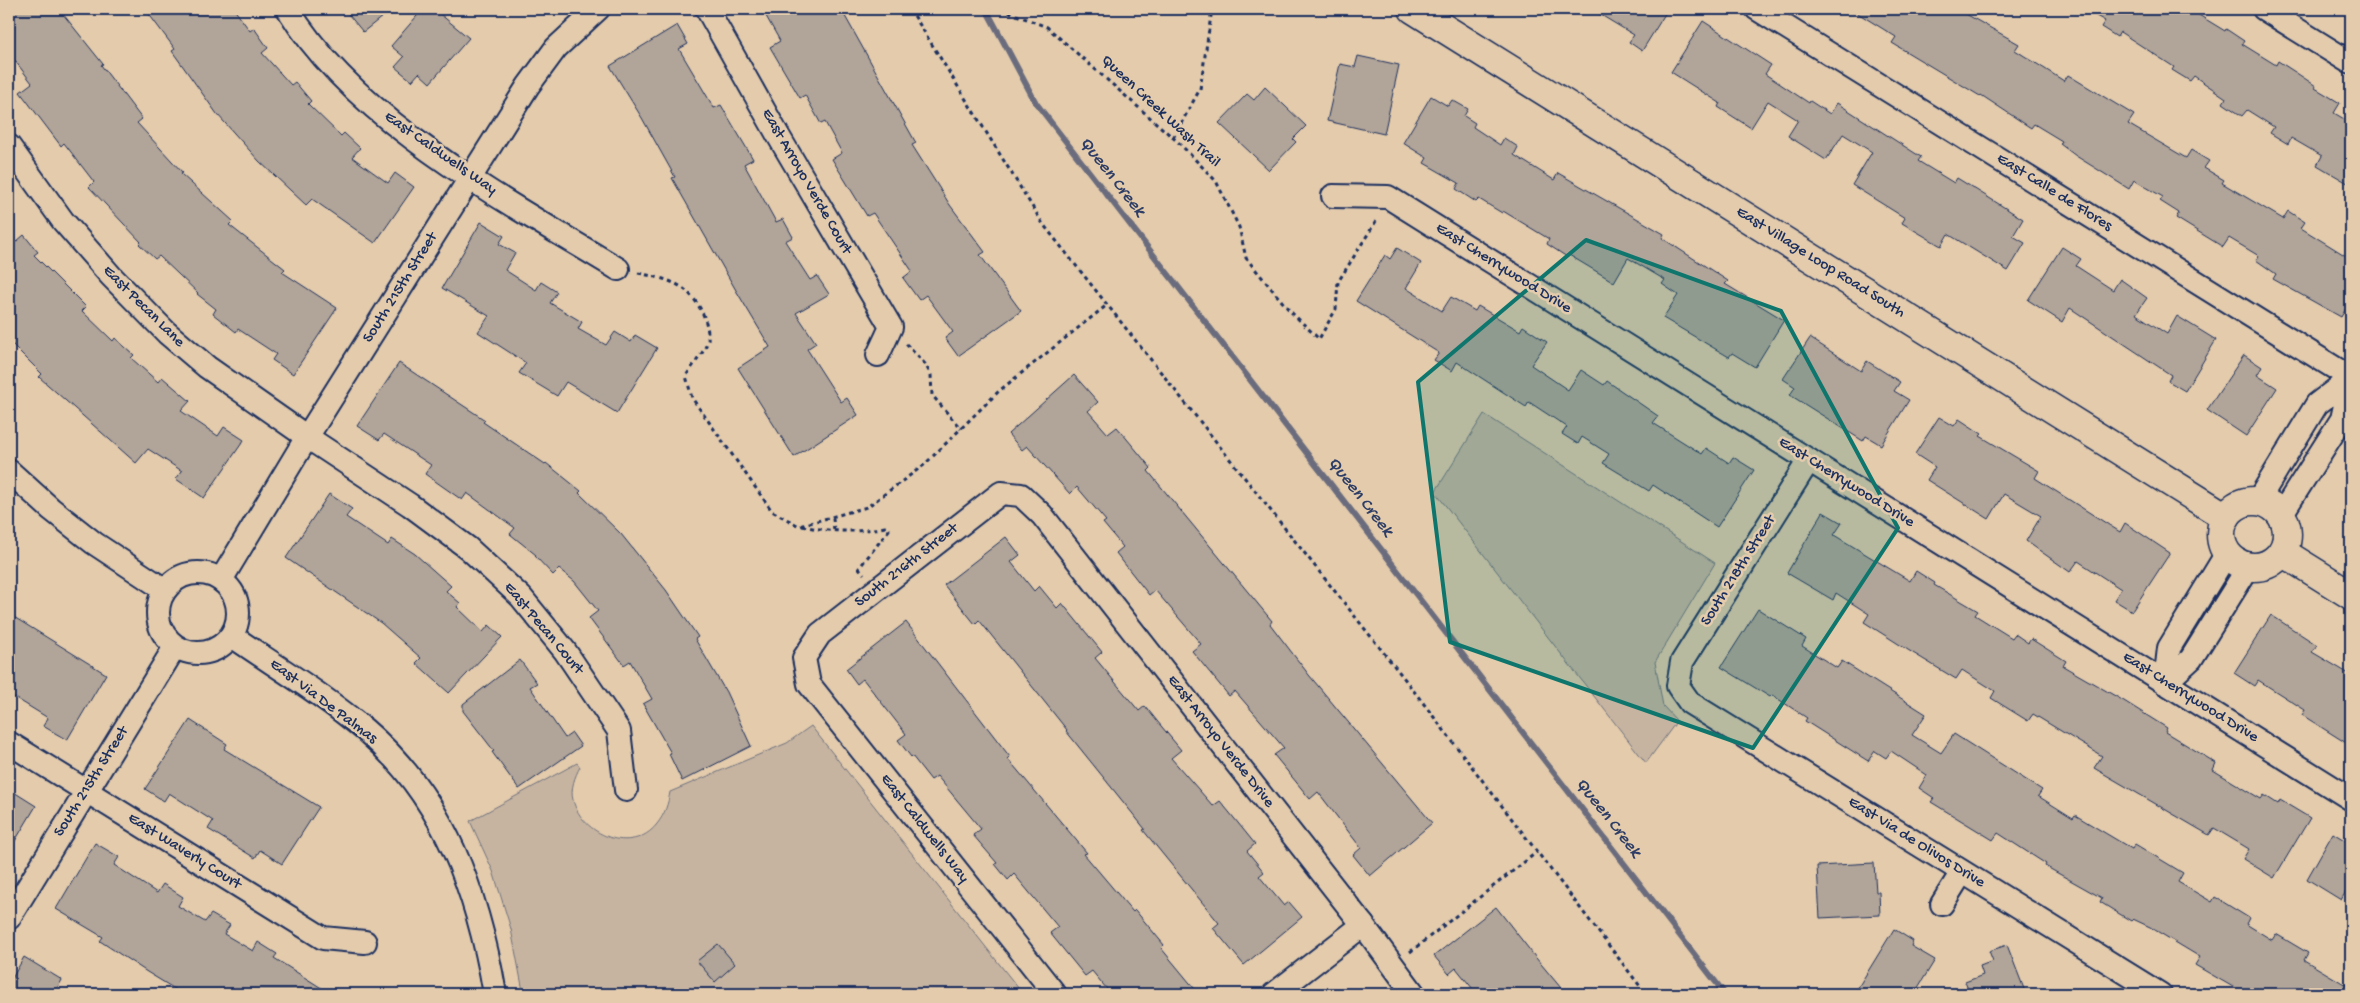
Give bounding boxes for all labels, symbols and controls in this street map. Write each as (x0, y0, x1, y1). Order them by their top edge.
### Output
street label: Queen Creek Wash Trail (1096, 52, 1224, 172)
street label: East Arroyo Verde Court (757, 106, 856, 259)
street label: East Caldwells Way (380, 108, 500, 200)
water label: Queen Creek (1075, 133, 1151, 222)
street label: East Calle de Flores (1993, 150, 2116, 237)
street label: East Village Loop Road South (1732, 203, 1908, 323)
street label: East Cherrywood Drive (1431, 219, 1575, 319)
street label: South 215th Street (359, 228, 443, 347)
street label: East Pecan Lane (98, 262, 189, 353)
street label: East Cherrywood Drive (1774, 433, 1918, 533)
water label: Queen Creek (1323, 453, 1399, 542)
street label: South 218th Street (1697, 511, 1781, 630)
street label: South 216th Street (851, 519, 964, 612)
street label: East Pecan Court (499, 579, 588, 680)
street label: East Cherrywood Drive (2118, 648, 2262, 748)
street label: East Via De Palmas (265, 655, 381, 749)
street label: East Arroyo Verde Drive (1162, 672, 1278, 813)
street label: South 215th Street (50, 722, 134, 841)
street label: East Caldwells Way (875, 771, 973, 887)
water label: Queen Creek (1571, 774, 1647, 863)
street label: East Via de Olivos Drive (1844, 793, 1989, 893)
street label: East Waverly Court (124, 809, 246, 895)

